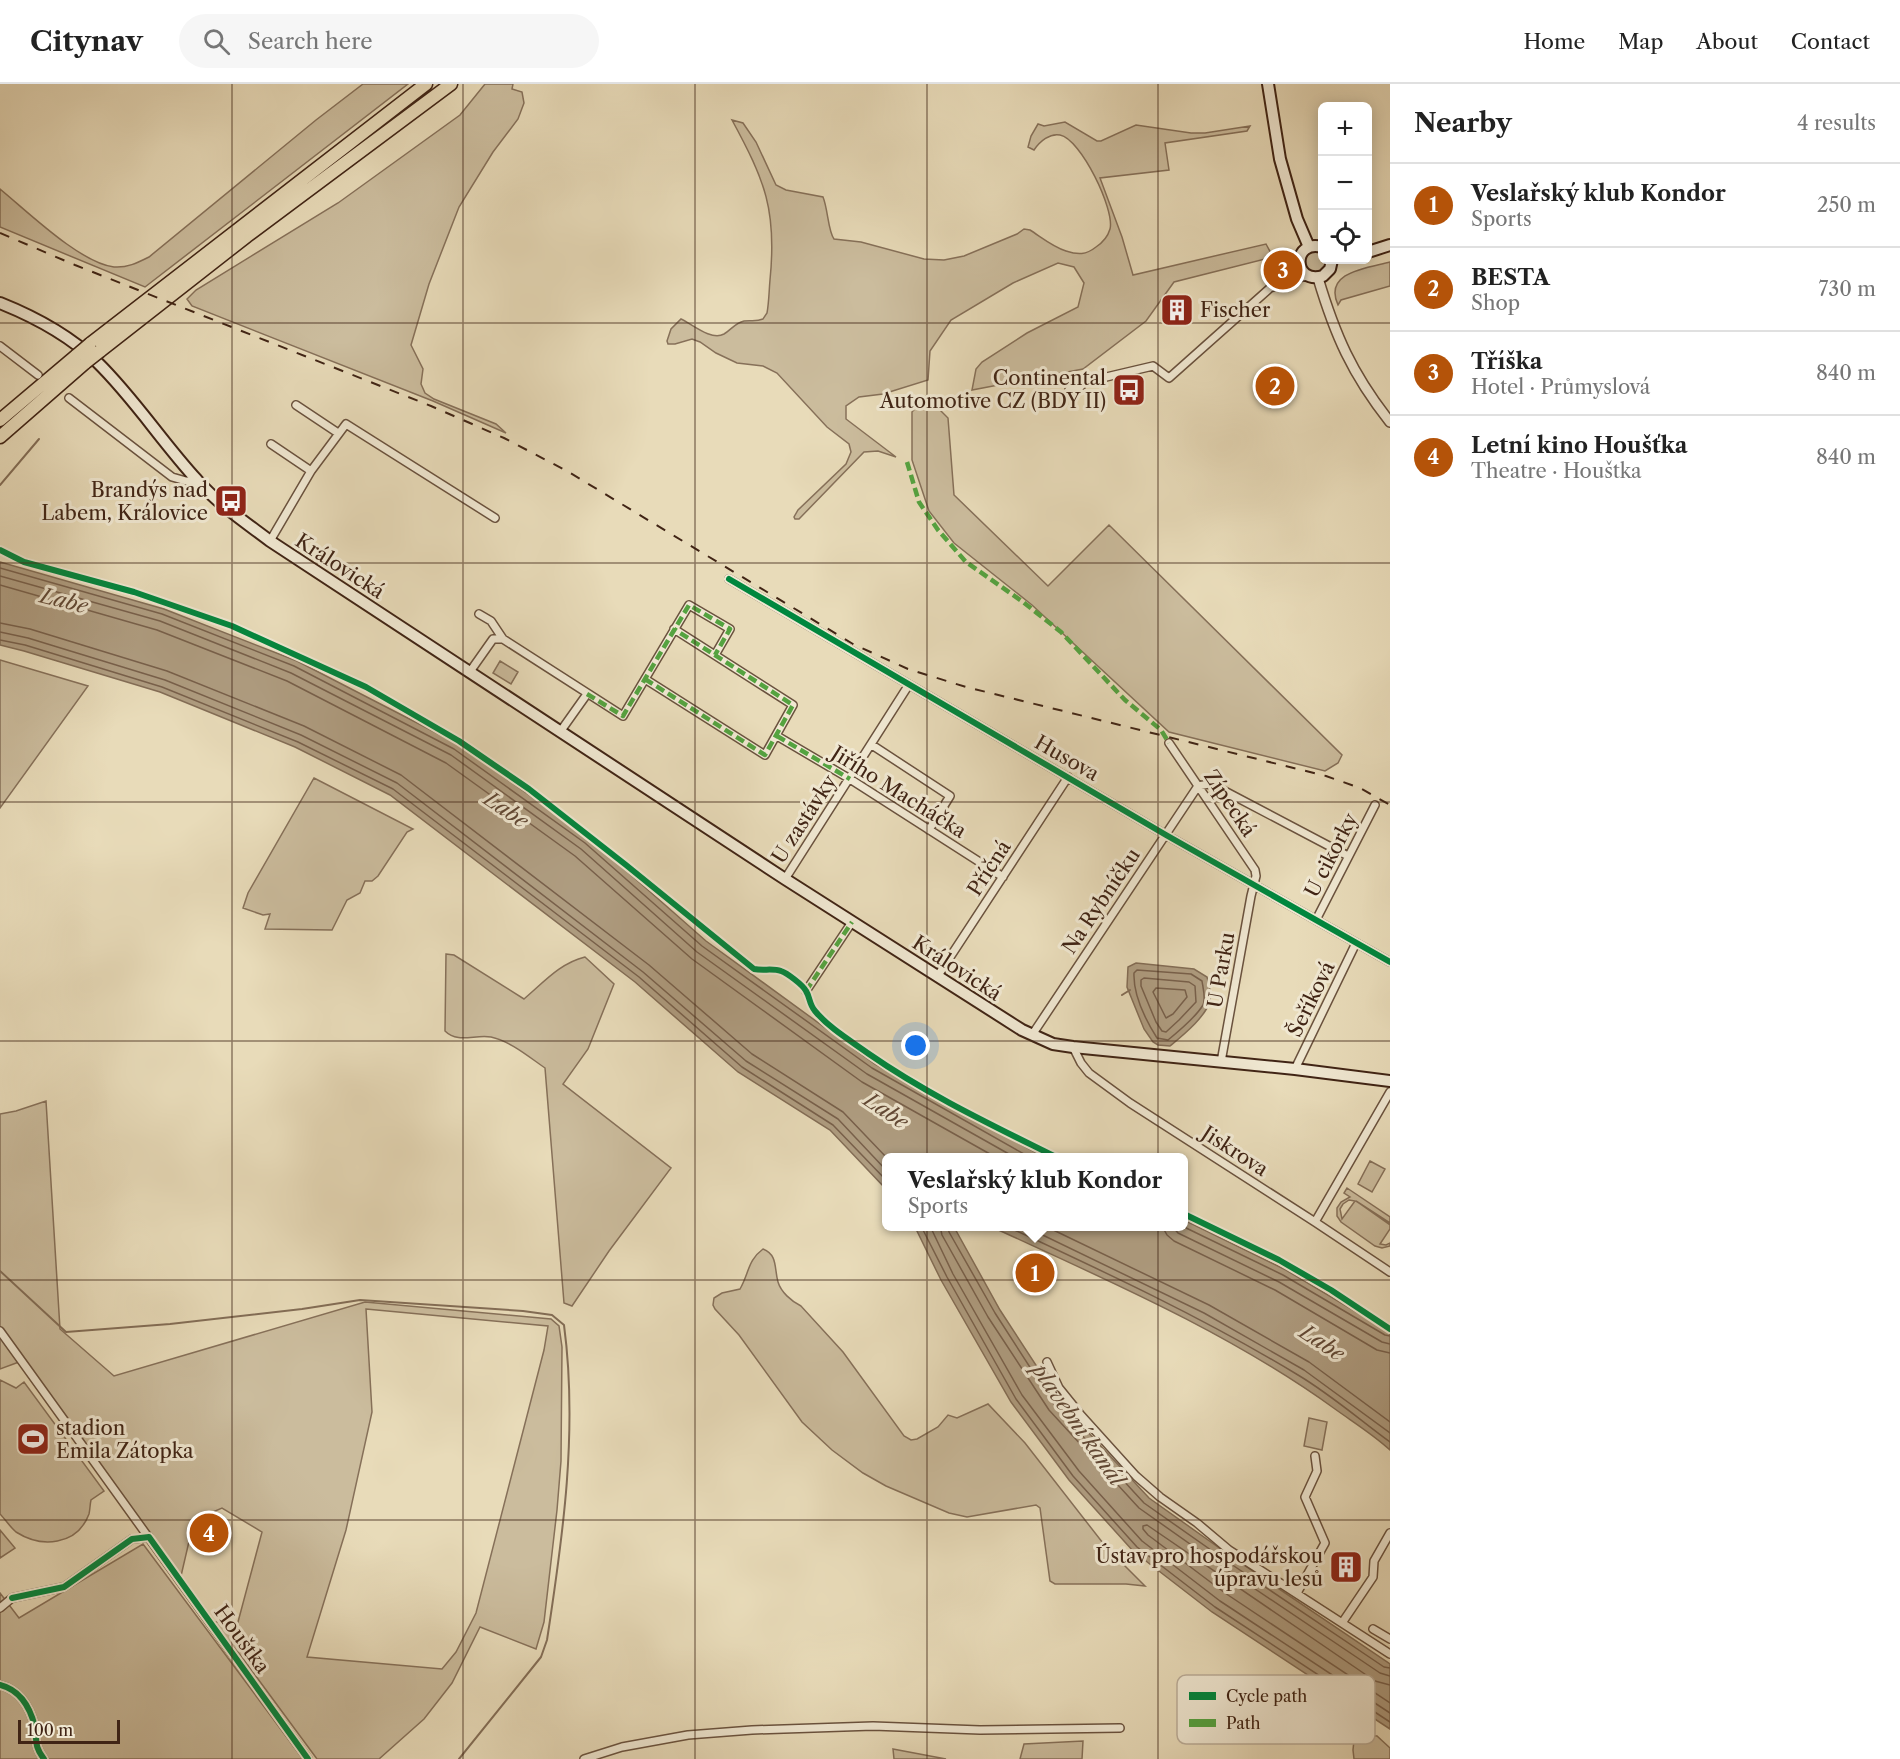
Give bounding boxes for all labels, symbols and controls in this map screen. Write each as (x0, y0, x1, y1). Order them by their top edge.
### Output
search box (179, 14, 599, 68)
text: Citynav (30, 24, 143, 58)
icon: search (200, 25, 233, 58)
text: Search here (248, 28, 372, 55)
text: Home (1524, 29, 1585, 54)
text: Map (1618, 29, 1663, 54)
text: About (1696, 29, 1758, 54)
text: Contact (1791, 29, 1870, 54)
map controls (1318, 102, 1372, 264)
button: + (1318, 102, 1372, 156)
text: Nearby (1414, 107, 1512, 139)
text: 4 results (1797, 111, 1876, 135)
button: − (1318, 156, 1372, 210)
text: Veslařský klub Kondor (1471, 180, 1726, 207)
text: 1 (1429, 193, 1438, 217)
text: 250 m (1817, 193, 1876, 217)
text: Sports (1471, 207, 1532, 231)
button: locate (1318, 210, 1372, 264)
pin: 3 (1264, 248, 1302, 292)
text: BESTA (1471, 264, 1550, 291)
text: 2 (1428, 277, 1439, 301)
text: 730 m (1819, 277, 1876, 301)
text: Shop (1471, 291, 1520, 315)
building icon: Fischer (1159, 292, 1195, 328)
place label: Fischer (1200, 298, 1271, 322)
text: Tříška (1471, 348, 1543, 375)
text: 3 (1428, 361, 1439, 385)
text: 840 m (1816, 361, 1876, 385)
pin: 2 (1256, 364, 1294, 408)
place label: Continental Automotive CZ (BDY II) (879, 366, 1106, 413)
bus stop icon: Continental Automotive CZ (BDY II) (1111, 372, 1147, 408)
text: Hotel · Průmyslová (1471, 375, 1650, 399)
text: Letní kino Houšťka (1471, 432, 1688, 459)
text: 4 (1428, 445, 1439, 469)
text: 840 m (1816, 445, 1876, 469)
text: Theatre · Houštka (1471, 459, 1642, 483)
place label: Brandýs nad Labem, Královice (41, 478, 208, 525)
bus stop icon: Brandýs nad Labem, Královice (213, 483, 249, 519)
street label: Královická (291, 528, 389, 604)
water label: Labe (36, 582, 91, 619)
street label: Husova (1031, 730, 1104, 786)
street label: Jiřího Macháčka (825, 739, 971, 843)
street label: Zípecká (1199, 765, 1261, 841)
street label: U zastávky (767, 770, 842, 868)
water label: Labe (478, 785, 534, 834)
street label: U cikorky (1300, 808, 1363, 901)
street label: Příčná (962, 835, 1016, 900)
street label: Na Rybníčku (1057, 844, 1145, 958)
street label: Královická (908, 930, 1006, 1006)
street label: U Parku (1203, 930, 1239, 1010)
street label: Šeříková (1282, 957, 1340, 1041)
your location (901, 1031, 930, 1060)
water label: Labe (858, 1086, 914, 1135)
street label: Jiskrova (1195, 1119, 1273, 1181)
popup (882, 1153, 1188, 1231)
text: Veslařský klub Kondor (908, 1167, 1162, 1194)
text: Sports (908, 1194, 968, 1218)
pin: 1 (1016, 1250, 1054, 1296)
water label: Labe (1294, 1318, 1350, 1367)
water label: plavební kanál (1024, 1355, 1131, 1492)
place label: stadion Emila Zátopka (56, 1416, 194, 1463)
sports icon: stadion Emila Zátopka (15, 1421, 51, 1457)
pin: 4 (190, 1510, 228, 1556)
place label: Ústav pro hospodářskou úpravu lesů (1096, 1543, 1323, 1591)
building icon: Ústav pro hospodářskou úpravu lesů (1328, 1549, 1364, 1585)
street label: Houštka (209, 1600, 275, 1678)
legend (1177, 1675, 1375, 1744)
text: Cycle path (1226, 1686, 1307, 1706)
text: Path (1226, 1713, 1260, 1733)
scale bar (18, 1717, 120, 1744)
text: 100 m (27, 1720, 73, 1740)

